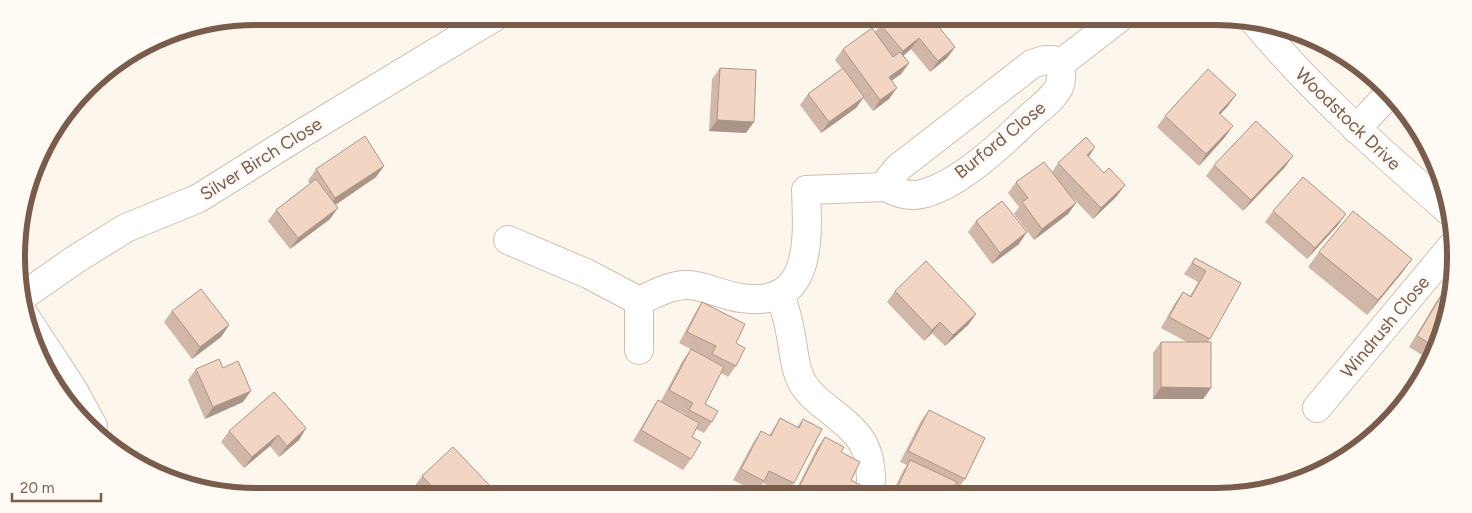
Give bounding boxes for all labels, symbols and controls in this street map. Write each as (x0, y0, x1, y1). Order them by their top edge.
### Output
street label: Woodstock Drive (1291, 63, 1405, 175)
street label: Burford Close (950, 96, 1050, 183)
street label: Silver Birch Close (196, 113, 326, 205)
street label: Windrush Close (1336, 271, 1434, 383)
scale bar (12, 470, 101, 502)
text: 20 m (20, 479, 54, 497)

